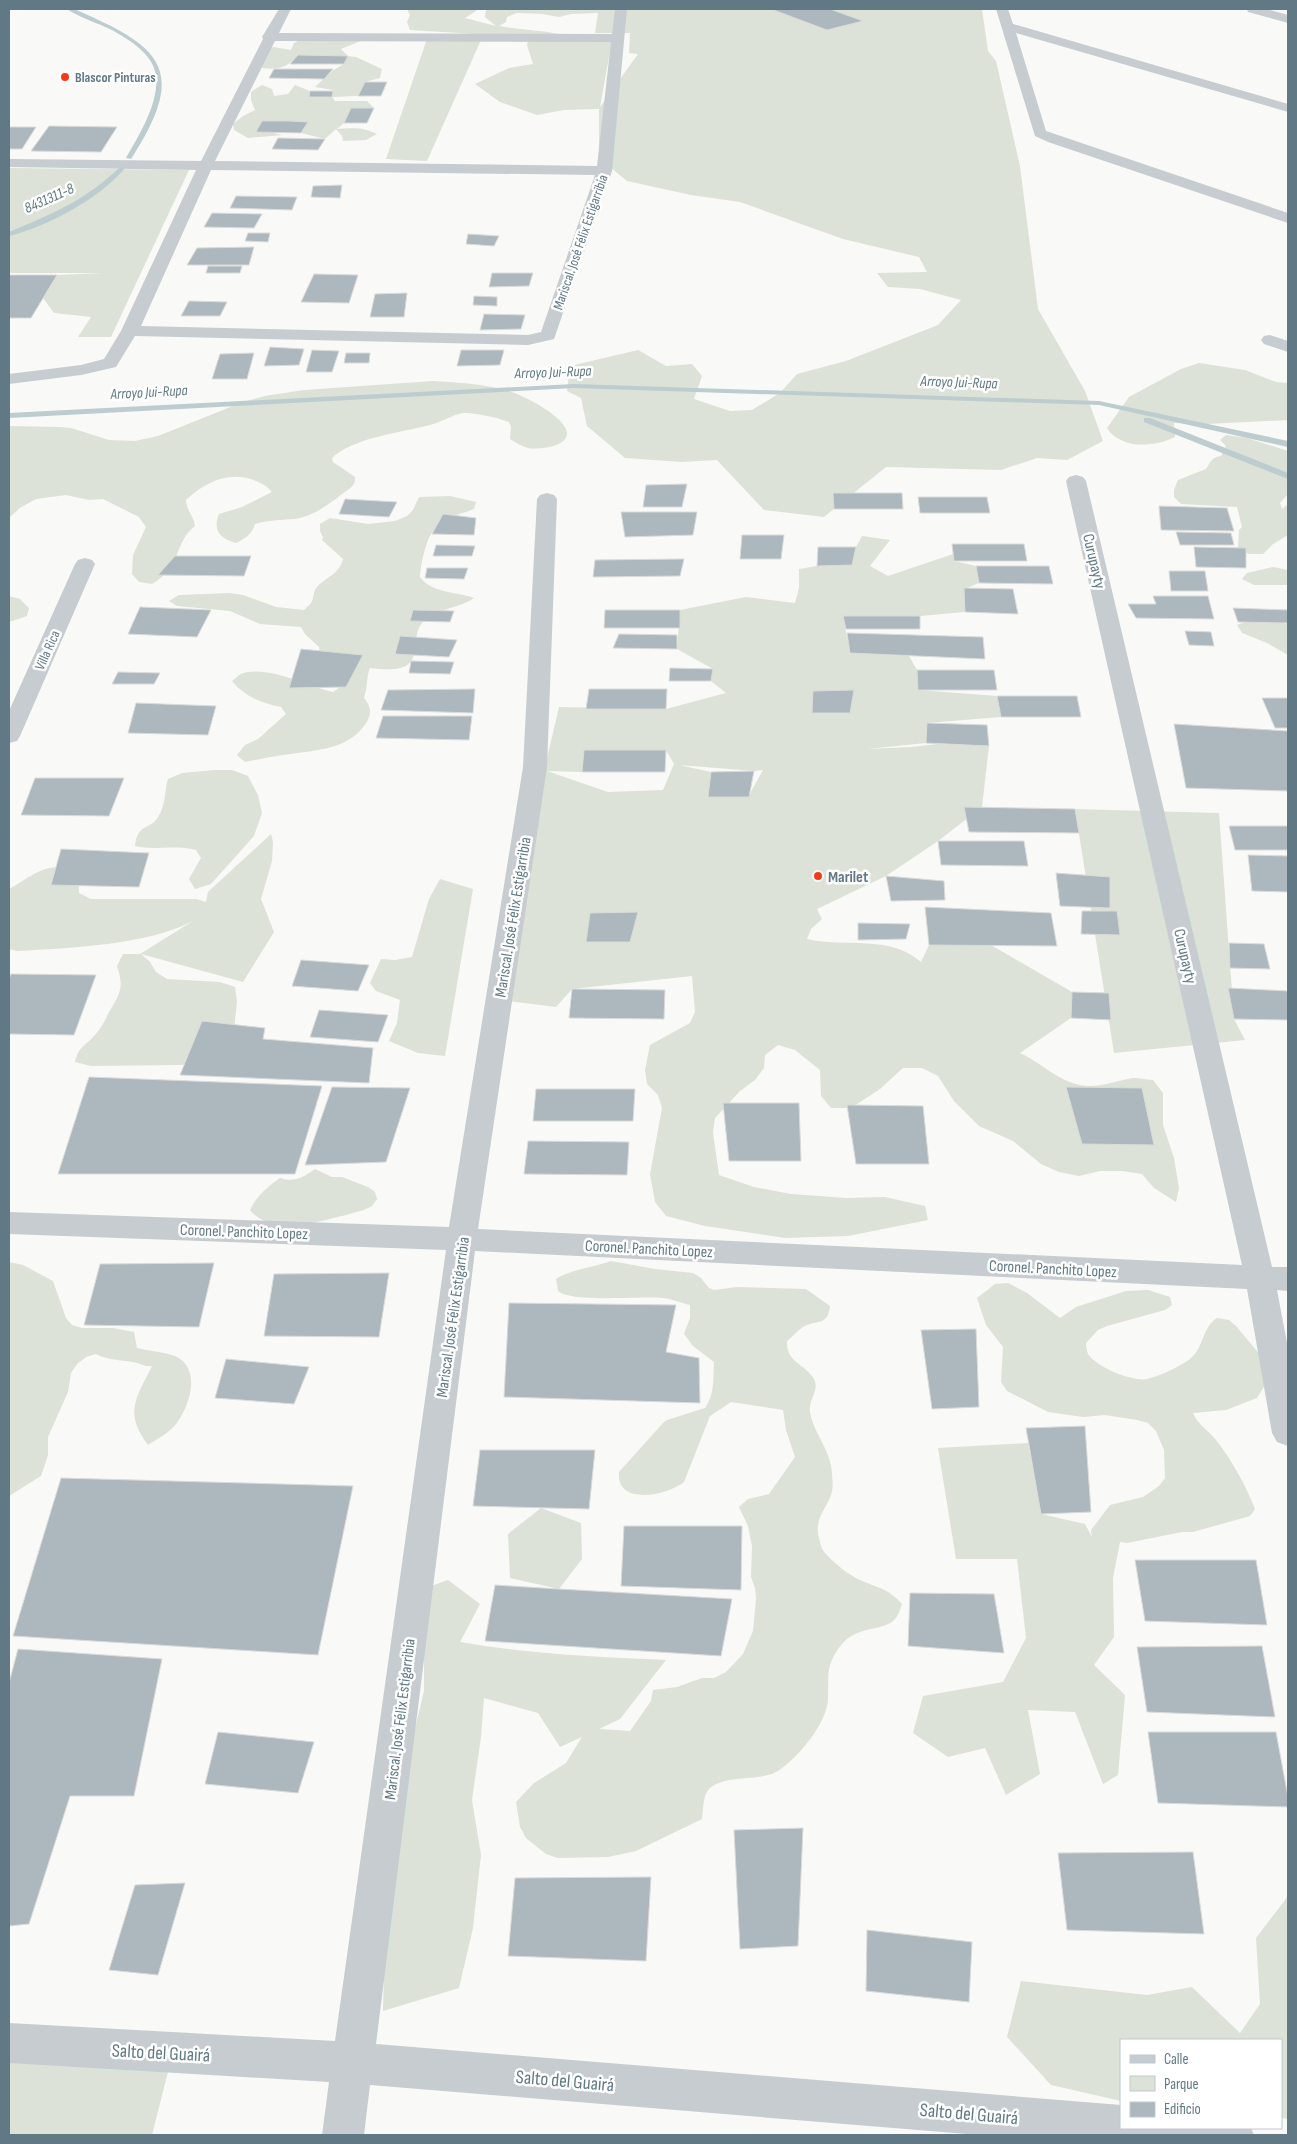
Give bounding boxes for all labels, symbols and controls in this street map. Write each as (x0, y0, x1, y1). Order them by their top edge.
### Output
place label: Blascor Pinturas (75, 69, 156, 86)
marker: Blascor Pinturas (59, 71, 71, 83)
street label: Mariscal. José Félix Estigarribia (549, 172, 612, 312)
water label: 8431311-8 (21, 179, 78, 218)
water label: Arroyo Jui-Rupa (513, 362, 592, 383)
water label: Arroyo Jui-Rupa (919, 372, 998, 393)
water label: Arroyo Jui-Rupa (109, 381, 188, 404)
street label: Curupayty (1078, 532, 1109, 591)
street label: Villa Rica (31, 628, 64, 673)
street label: Mariscal. José Félix Estigarribia (491, 836, 536, 999)
place label: Marilet (828, 868, 868, 887)
marker: Marilet (812, 870, 824, 882)
street label: Curupayty (1169, 927, 1200, 986)
street label: Coronel. Panchito Lopez (180, 1221, 308, 1244)
street label: Mariscal. José Félix Estigarribia (433, 1236, 474, 1399)
street label: Coronel. Panchito Lopez (585, 1237, 714, 1262)
street label: Coronel. Panchito Lopez (989, 1257, 1118, 1282)
street label: Mariscal. José Félix Estigarribia (381, 1638, 420, 1801)
street label: Salto del Guairá (111, 2039, 211, 2068)
legend (1120, 2039, 1282, 2129)
text: Calle (1164, 2050, 1188, 2069)
street label: Salto del Guairá (515, 2066, 615, 2097)
text: Parque (1164, 2075, 1199, 2094)
street label: Salto del Guairá (919, 2099, 1019, 2130)
text: Edificio (1164, 2100, 1201, 2119)

